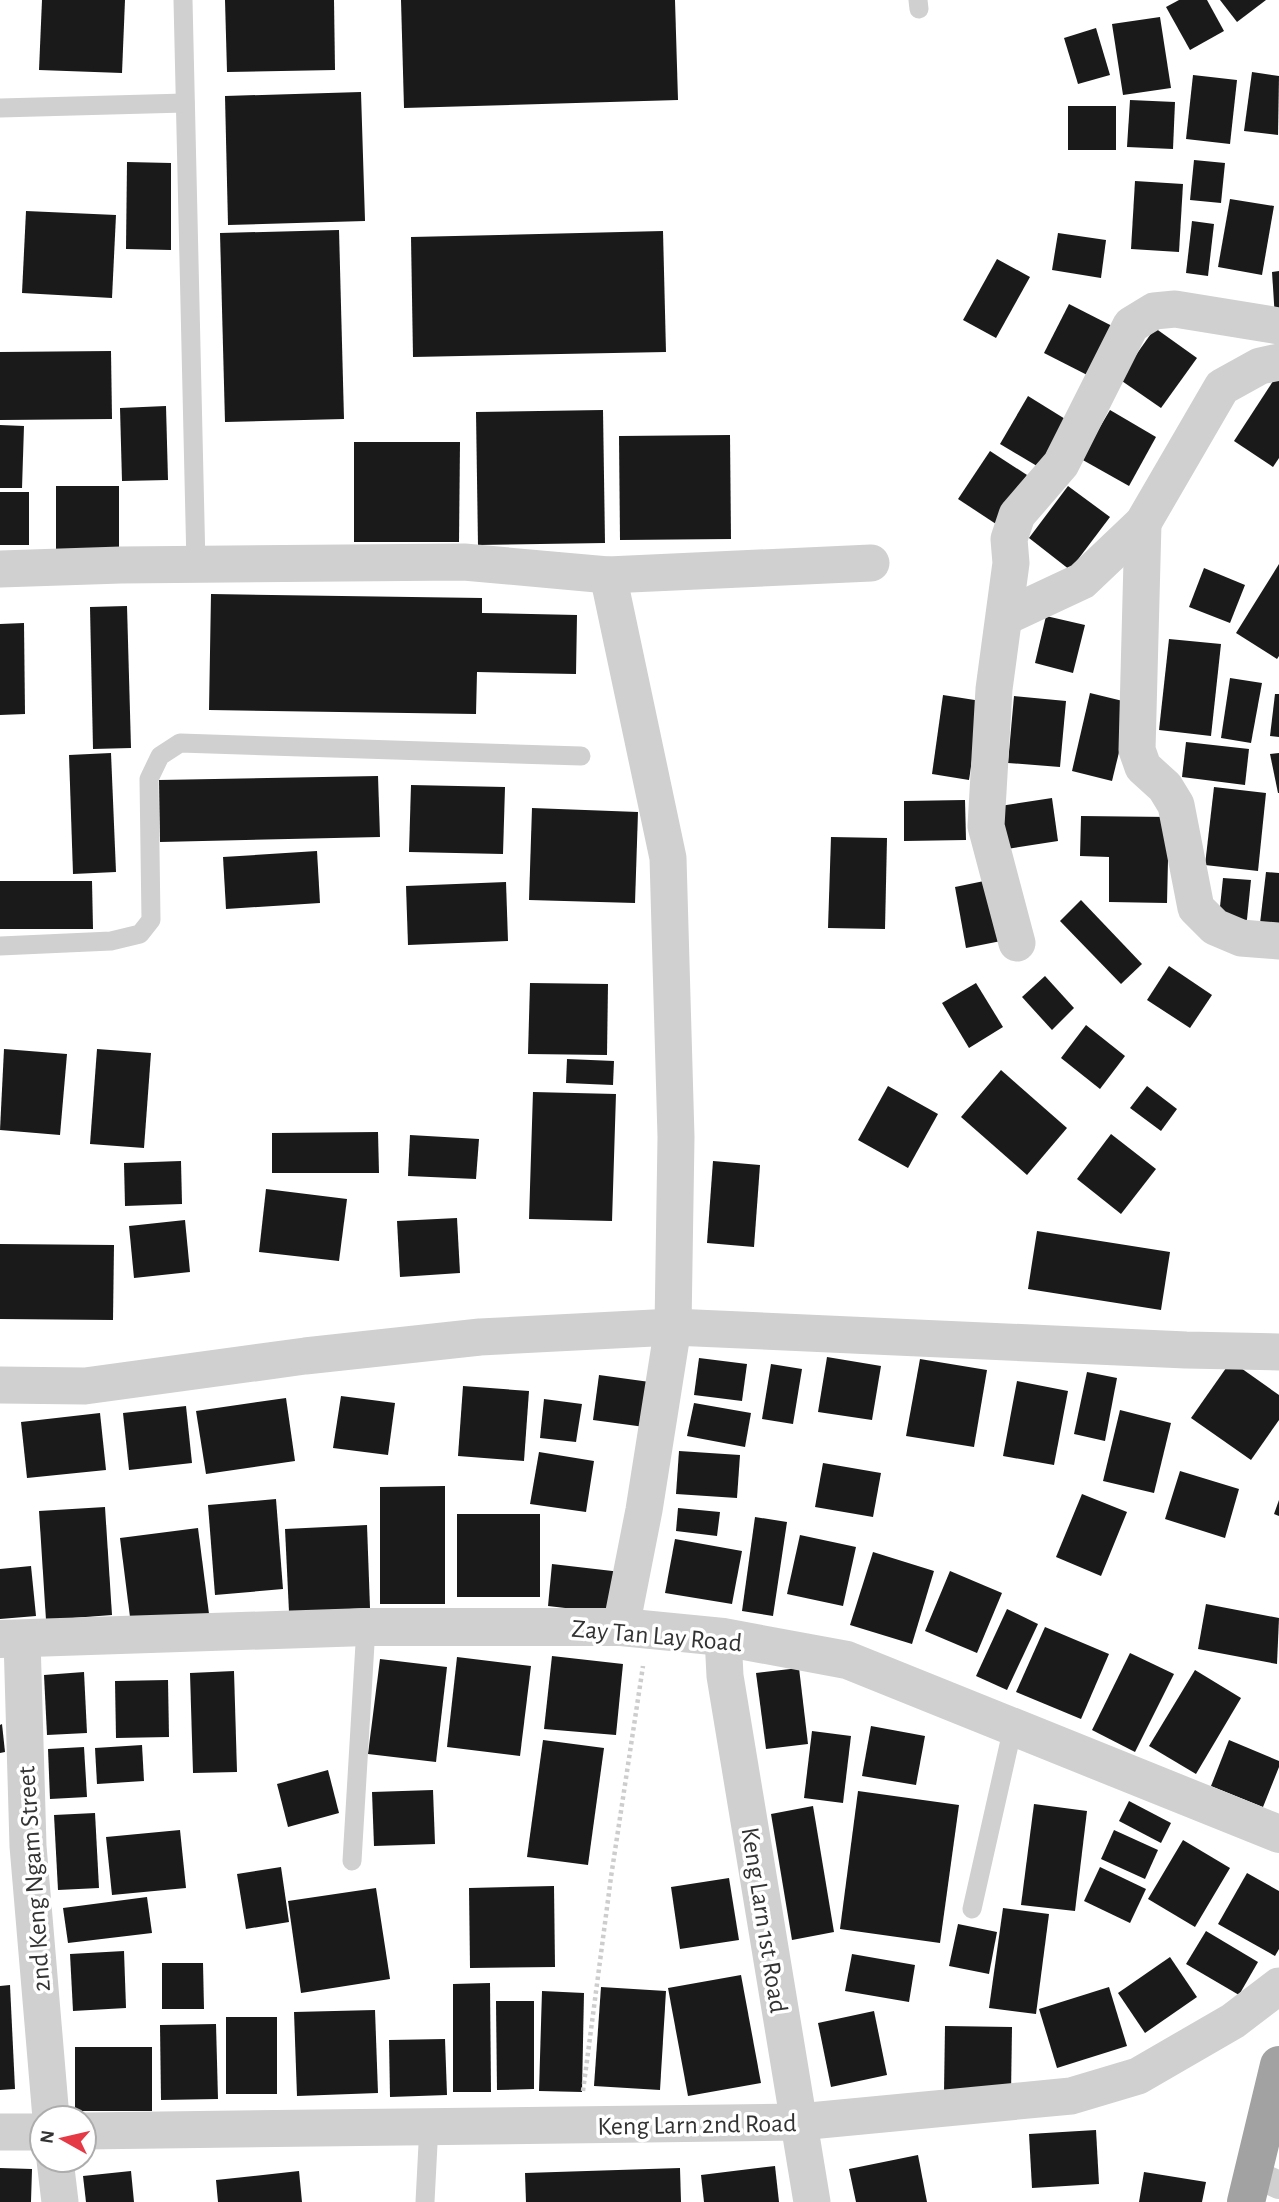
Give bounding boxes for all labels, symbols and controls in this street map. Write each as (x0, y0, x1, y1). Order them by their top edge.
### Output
street label: Zay Tan Lay Road (571, 1616, 743, 1656)
street label: 2nd Keng Ngam Street (13, 1765, 55, 1993)
street label: Keng Larn 1st Road (737, 1826, 792, 2015)
north arrow (28, 2104, 98, 2174)
street label: Keng Larn 2nd Road (597, 2110, 797, 2140)
text: N (37, 2129, 58, 2145)

